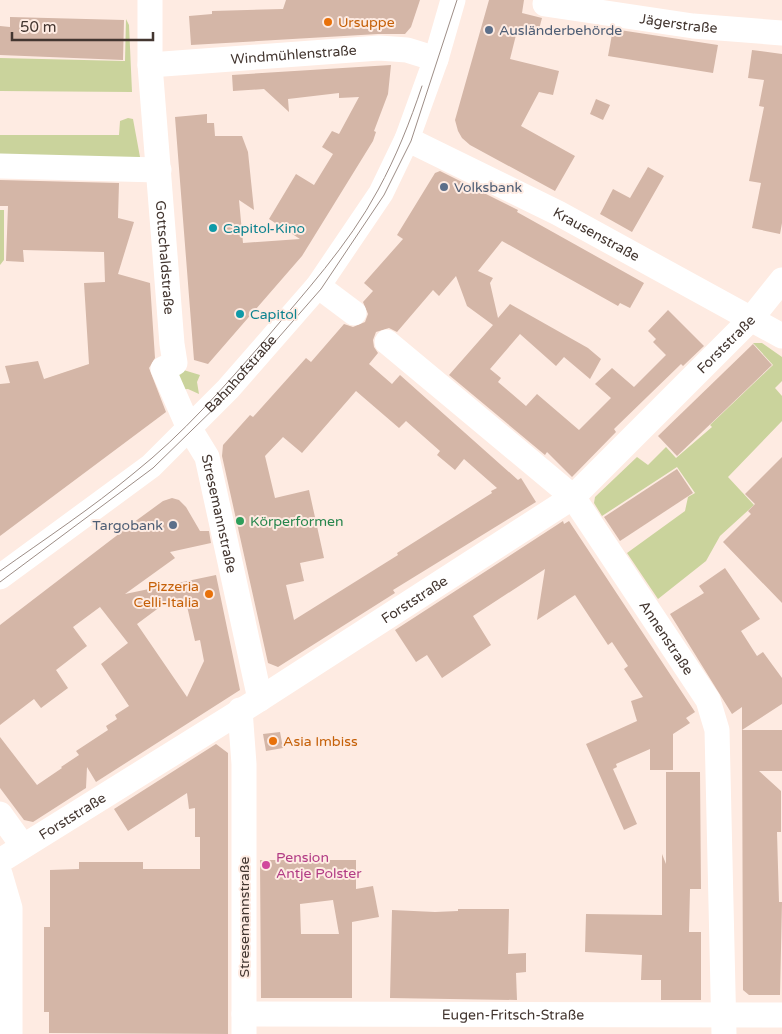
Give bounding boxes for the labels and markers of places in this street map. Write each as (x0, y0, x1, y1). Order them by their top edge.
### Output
place label: Ursuppe (338, 14, 395, 31)
marker: Ursuppe (322, 16, 334, 28)
place label: Ausländerbehörde (499, 22, 622, 39)
marker: Ausländerbehörde (483, 24, 495, 36)
place label: Volksbank (454, 179, 522, 196)
marker: Volksbank (438, 181, 450, 193)
place label: Capitol-Kino (223, 220, 305, 237)
marker: Capitol-Kino (207, 222, 219, 234)
place label: Capitol (250, 306, 297, 323)
marker: Capitol (234, 308, 246, 320)
place label: Körperformen (250, 513, 344, 530)
marker: Körperformen (234, 515, 246, 527)
place label: Targobank (92, 517, 163, 534)
marker: Targobank (167, 519, 179, 531)
place label: Pizzeria Celli-Italia (134, 578, 199, 611)
marker: Pizzeria Celli-Italia (203, 588, 215, 600)
place label: Asia Imbiss (283, 733, 358, 750)
marker: Asia Imbiss (267, 735, 279, 747)
place label: Pension Antje Polster (276, 849, 362, 882)
marker: Pension Antje Polster (260, 859, 272, 871)

